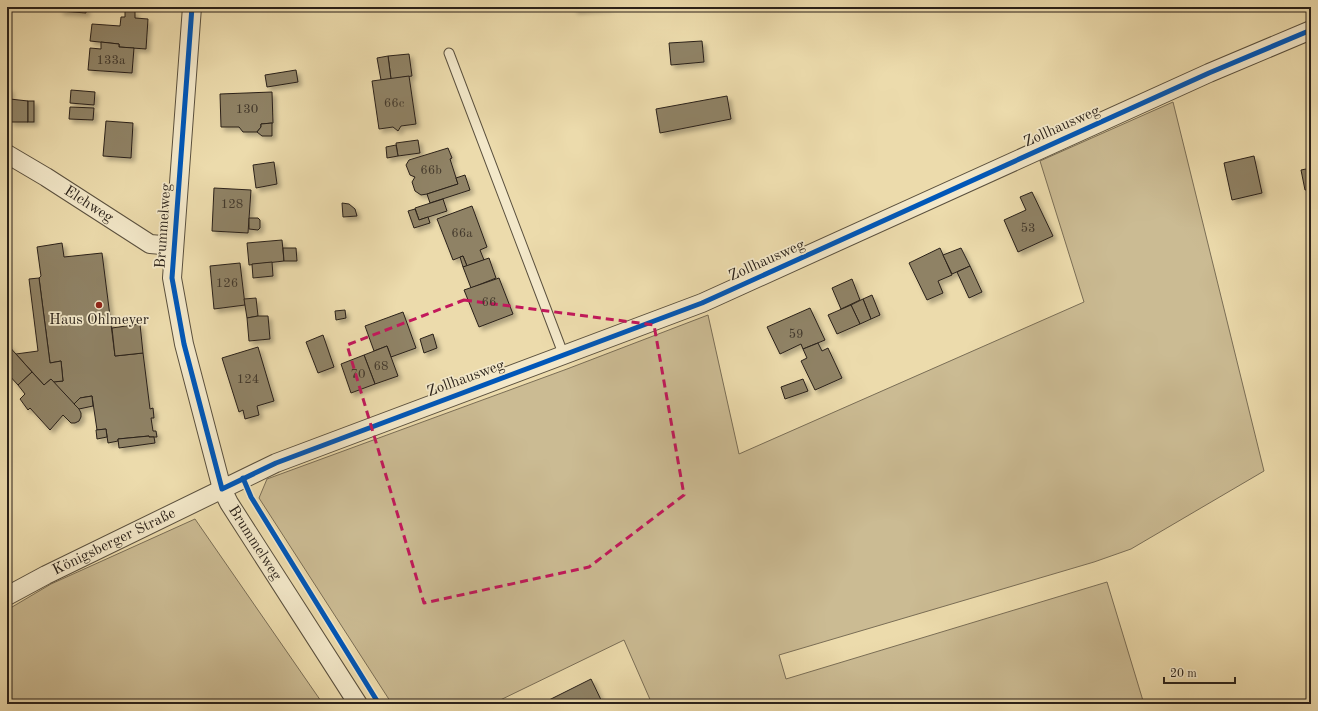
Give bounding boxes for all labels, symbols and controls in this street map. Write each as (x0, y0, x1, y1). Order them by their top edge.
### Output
house number: 133a (96, 54, 126, 67)
house number: 66c (384, 97, 405, 110)
house number: 130 (236, 103, 258, 116)
street label: Zollhausweg (1022, 104, 1102, 150)
house number: 66b (420, 164, 442, 177)
street label: Elchweg (61, 183, 116, 226)
street label: Brummelweg (154, 183, 174, 269)
house number: 128 (221, 198, 243, 211)
house number: 53 (1020, 222, 1036, 235)
house number: 66a (451, 227, 473, 240)
street label: Zollhausweg (727, 238, 807, 284)
house number: 126 (216, 277, 238, 290)
house number: 66 (481, 296, 497, 309)
marker: Haus Ohlmeyer (94, 300, 104, 310)
place label: Haus Ohlmeyer (49, 313, 149, 328)
house number: 59 (788, 328, 804, 341)
street label: Zollhausweg (425, 358, 507, 400)
house number: 68 (373, 360, 389, 373)
house number: 70 (350, 368, 366, 381)
house number: 124 (237, 373, 259, 386)
street label: Brummelweg (225, 503, 284, 583)
street label: Königsberger Straße (50, 506, 178, 578)
scale bar (1164, 659, 1235, 685)
text: 20 m (1170, 668, 1197, 680)

